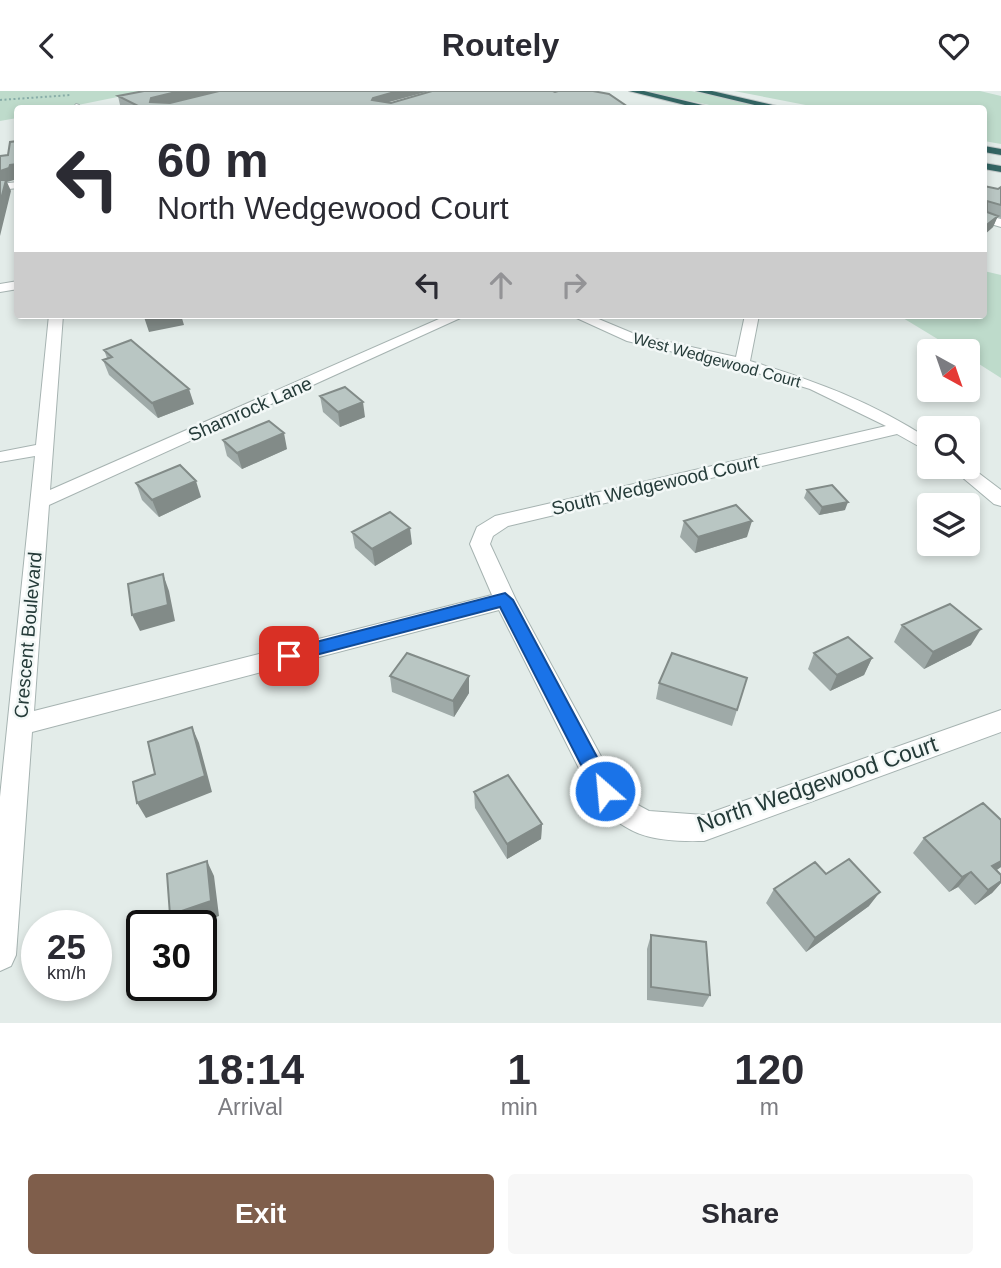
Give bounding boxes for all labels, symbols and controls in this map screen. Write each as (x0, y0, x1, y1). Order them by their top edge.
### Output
icon: back (28, 27, 66, 65)
text: Routely (442, 27, 559, 63)
icon: heart (935, 27, 973, 65)
icon: left (42, 133, 133, 224)
text: 60 m (157, 133, 269, 187)
text: North Wedgewood Court (157, 190, 509, 226)
icon: left (409, 266, 447, 304)
icon: ahead (482, 266, 520, 304)
icon: right (555, 266, 593, 304)
street label: West Wedgewood Court (631, 329, 803, 391)
north arrow (917, 339, 980, 403)
map controls (917, 339, 980, 556)
street label: Shamrock Lane (185, 372, 315, 446)
button: search (917, 416, 980, 479)
street label: South Wedgewood Court (549, 451, 761, 519)
button: layers (917, 493, 980, 556)
street label: Crescent Boulevard (10, 551, 46, 719)
pin (259, 626, 319, 686)
icon: arrive (270, 637, 308, 675)
street label: North Wedgewood Court (693, 730, 941, 837)
position arrow (568, 754, 642, 828)
speed limit sign: 30 (126, 910, 217, 1001)
text: 25 (47, 927, 86, 966)
text: km/h (47, 963, 86, 983)
text: 18:14 (197, 1046, 304, 1093)
text: 1 (507, 1046, 531, 1093)
text: 120 (734, 1046, 804, 1093)
text: Arrival (218, 1094, 283, 1120)
text: min (501, 1094, 538, 1120)
text: m (760, 1094, 779, 1120)
button: Exit (28, 1174, 494, 1254)
button: Share (508, 1174, 973, 1254)

